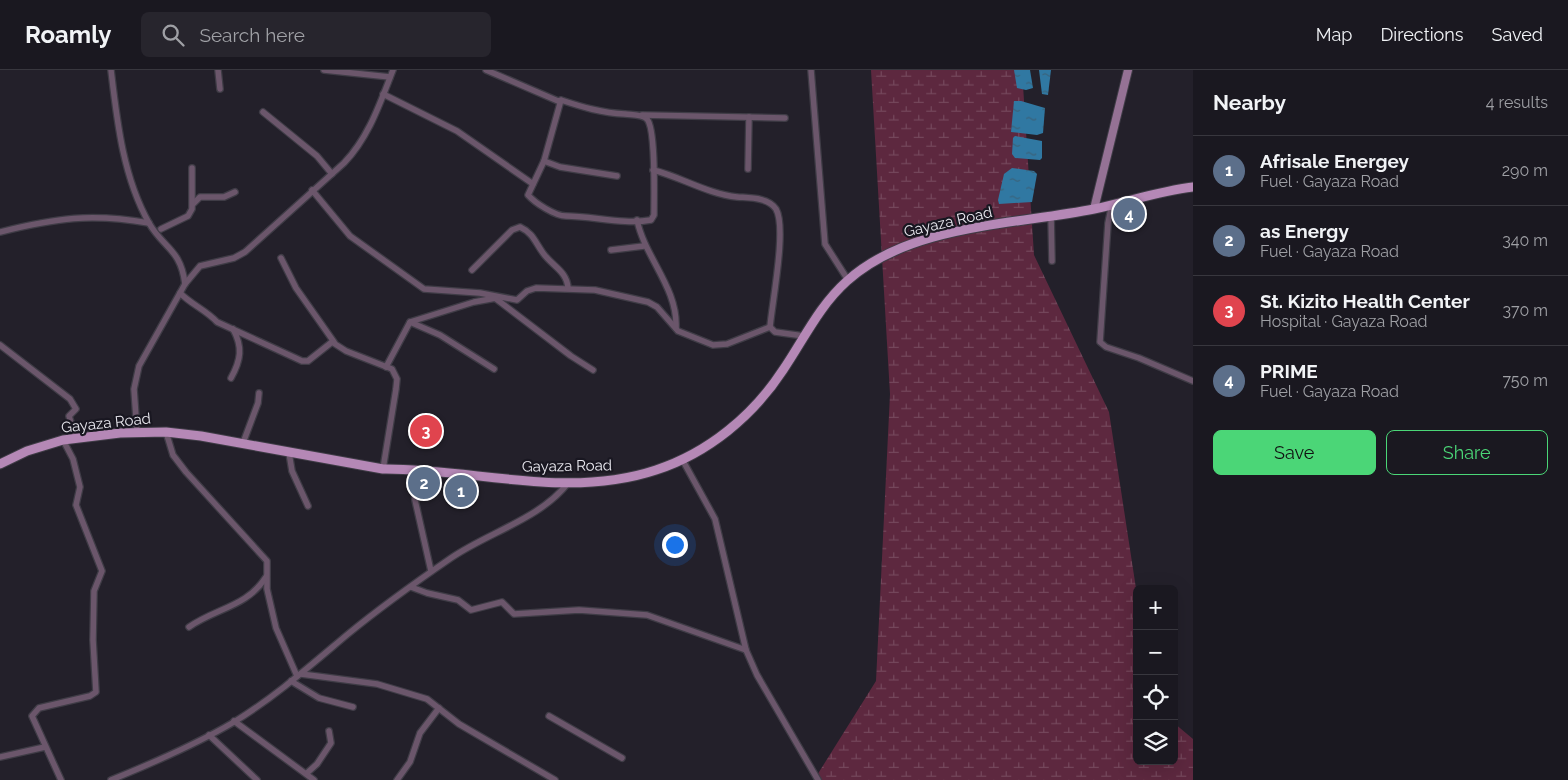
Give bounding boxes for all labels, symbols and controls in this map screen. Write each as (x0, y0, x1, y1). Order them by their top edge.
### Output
search box (141, 12, 491, 57)
text: Roamly (25, 20, 111, 49)
icon: search (159, 21, 187, 49)
text: Search here (199, 24, 305, 46)
text: Map (1316, 24, 1352, 45)
text: Directions (1380, 24, 1464, 45)
text: Saved (1492, 24, 1543, 45)
text: Nearby (1213, 90, 1286, 115)
text: 4 results (1486, 93, 1548, 112)
text: Afrisale Energey (1260, 150, 1409, 172)
text: 1 (1225, 161, 1233, 180)
text: 290 m (1502, 161, 1548, 180)
text: Fuel · Gayaza Road (1260, 172, 1399, 191)
pin: 4 (1113, 195, 1145, 233)
street label: Gayaza Road (902, 203, 994, 241)
text: as Energy (1260, 220, 1349, 242)
text: 2 (1224, 231, 1234, 250)
text: 340 m (1502, 231, 1548, 250)
text: Fuel · Gayaza Road (1260, 242, 1399, 261)
text: St. Kizito Health Center (1260, 290, 1470, 312)
text: 3 (1225, 301, 1233, 320)
text: 370 m (1502, 301, 1548, 320)
text: Hospital · Gayaza Road (1260, 312, 1428, 331)
text: PRIME (1260, 360, 1318, 382)
text: 4 (1224, 371, 1234, 390)
text: 750 m (1502, 371, 1548, 390)
text: Fuel · Gayaza Road (1260, 382, 1399, 401)
street label: Gayaza Road (60, 409, 152, 437)
pin: 3 (410, 412, 442, 450)
button: Save (1213, 430, 1376, 475)
button: Share (1386, 430, 1548, 475)
street label: Gayaza Road (522, 456, 612, 476)
pin: 2 (408, 464, 440, 502)
pin: 1 (445, 472, 477, 510)
your location (662, 532, 688, 558)
map controls (1133, 585, 1178, 765)
button: + (1133, 585, 1178, 630)
button: − (1133, 630, 1178, 675)
button: locate (1133, 675, 1178, 720)
button: layers (1133, 720, 1178, 765)

